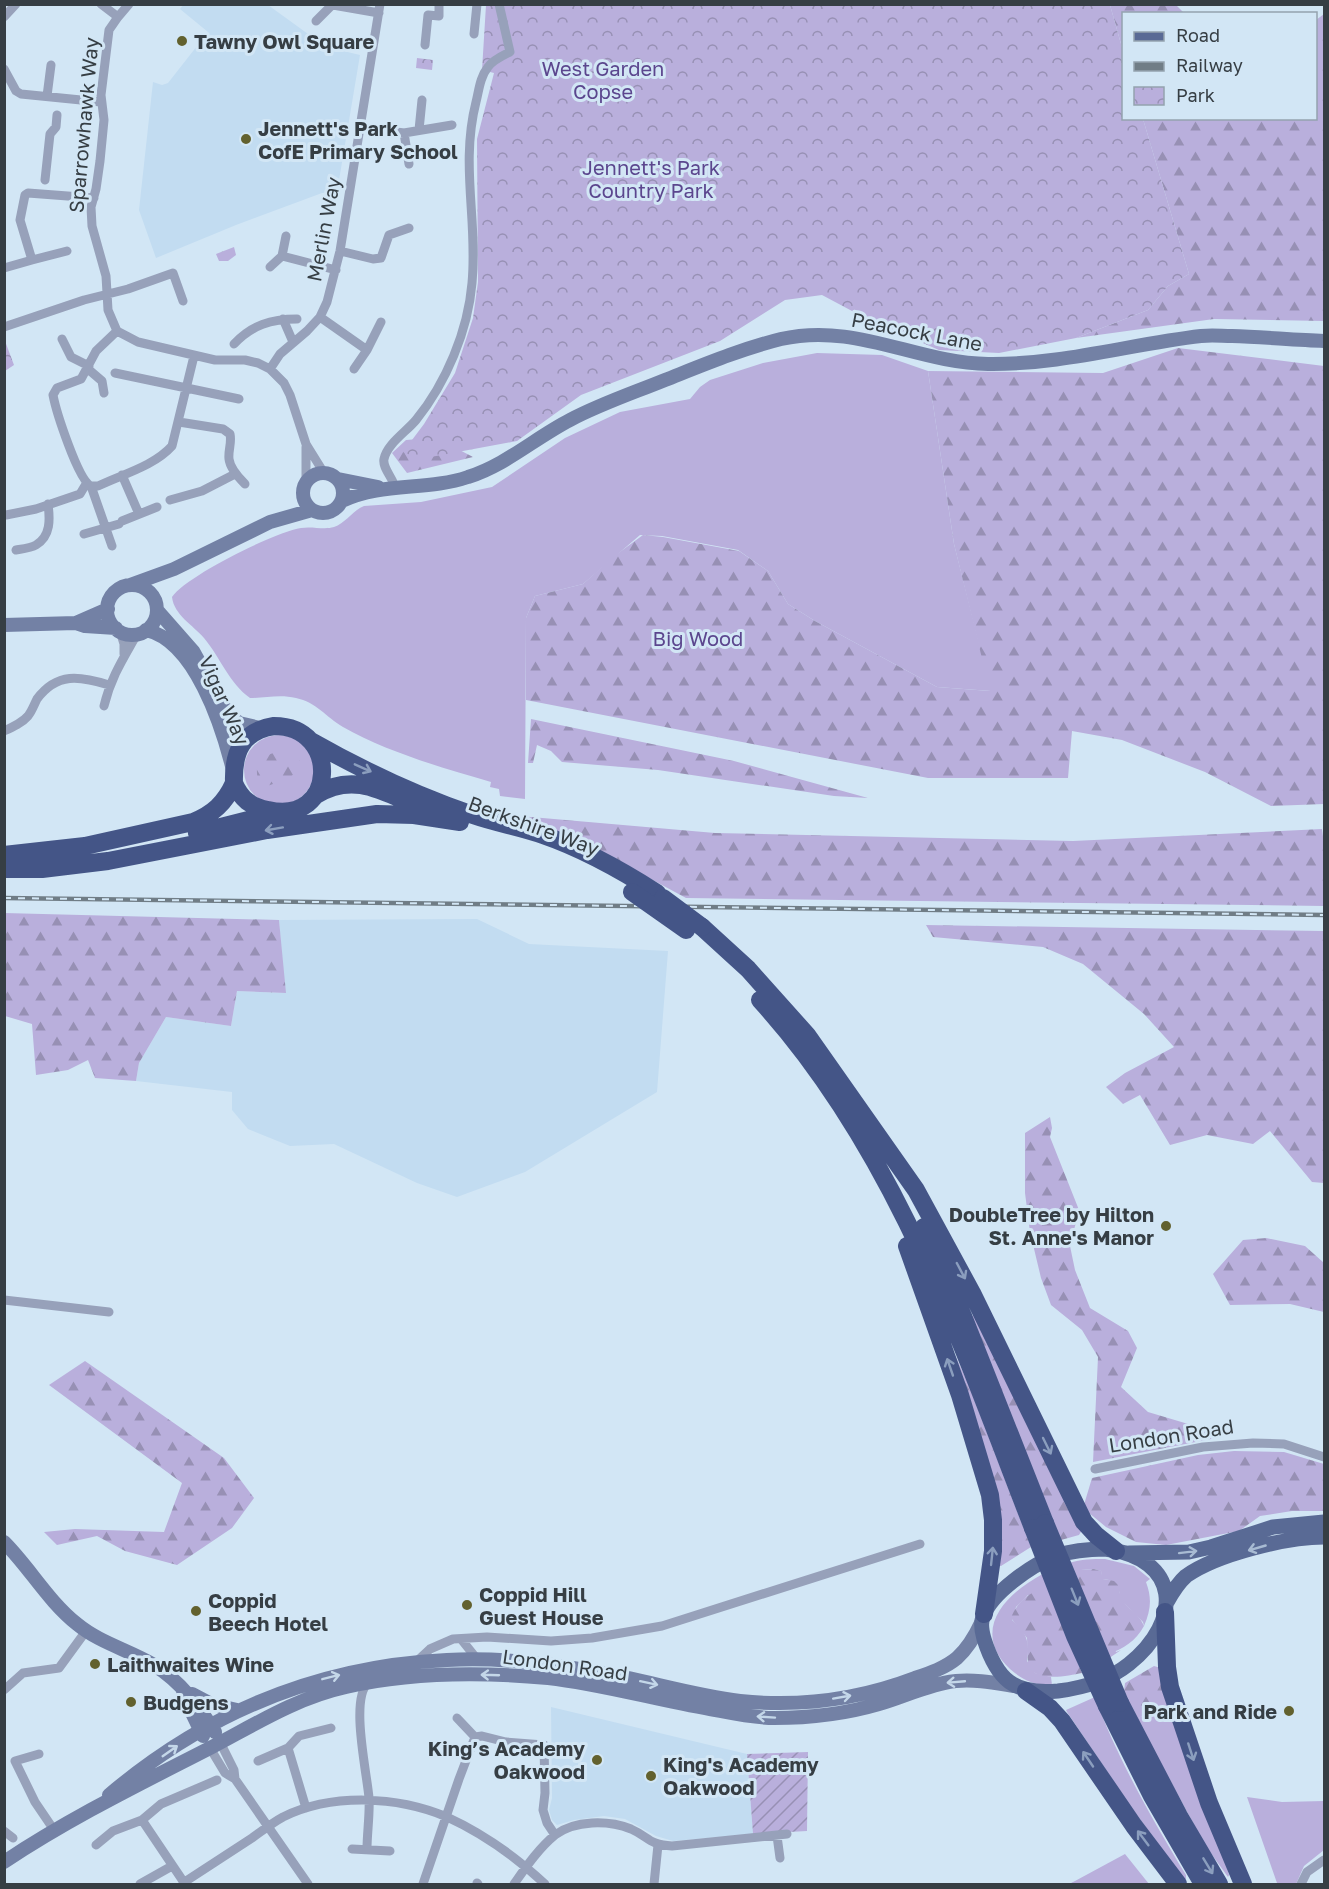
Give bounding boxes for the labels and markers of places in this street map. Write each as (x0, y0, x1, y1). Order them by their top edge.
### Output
place label: Tawny Owl Square (194, 29, 375, 53)
marker: Tawny Owl Square (175, 34, 189, 48)
place label: Jennett's Park CofE Primary School (258, 116, 458, 163)
marker: Jennett's Park CofE Primary School (239, 132, 253, 146)
place label: DoubleTree by Hilton St. Anne's Manor (949, 1202, 1154, 1249)
marker: DoubleTree by Hilton St. Anne's Manor (1159, 1219, 1173, 1233)
place label: Coppid Hill Guest House (479, 1582, 604, 1629)
place label: Coppid Beech Hotel (208, 1588, 328, 1635)
marker: Coppid Hill Guest House (460, 1598, 474, 1612)
marker: Coppid Beech Hotel (189, 1604, 203, 1618)
place label: Laithwaites Wine (107, 1652, 274, 1676)
marker: Laithwaites Wine (88, 1657, 102, 1671)
place label: Budgens (143, 1690, 229, 1714)
marker: Budgens (124, 1695, 138, 1709)
place label: Park and Ride (1143, 1699, 1277, 1723)
marker: Park and Ride (1282, 1704, 1296, 1718)
place label: King’s Academy Oakwood (428, 1736, 585, 1783)
place label: King's Academy Oakwood (663, 1752, 819, 1799)
marker: King’s Academy Oakwood (590, 1753, 604, 1767)
marker: King's Academy Oakwood (644, 1769, 658, 1783)

